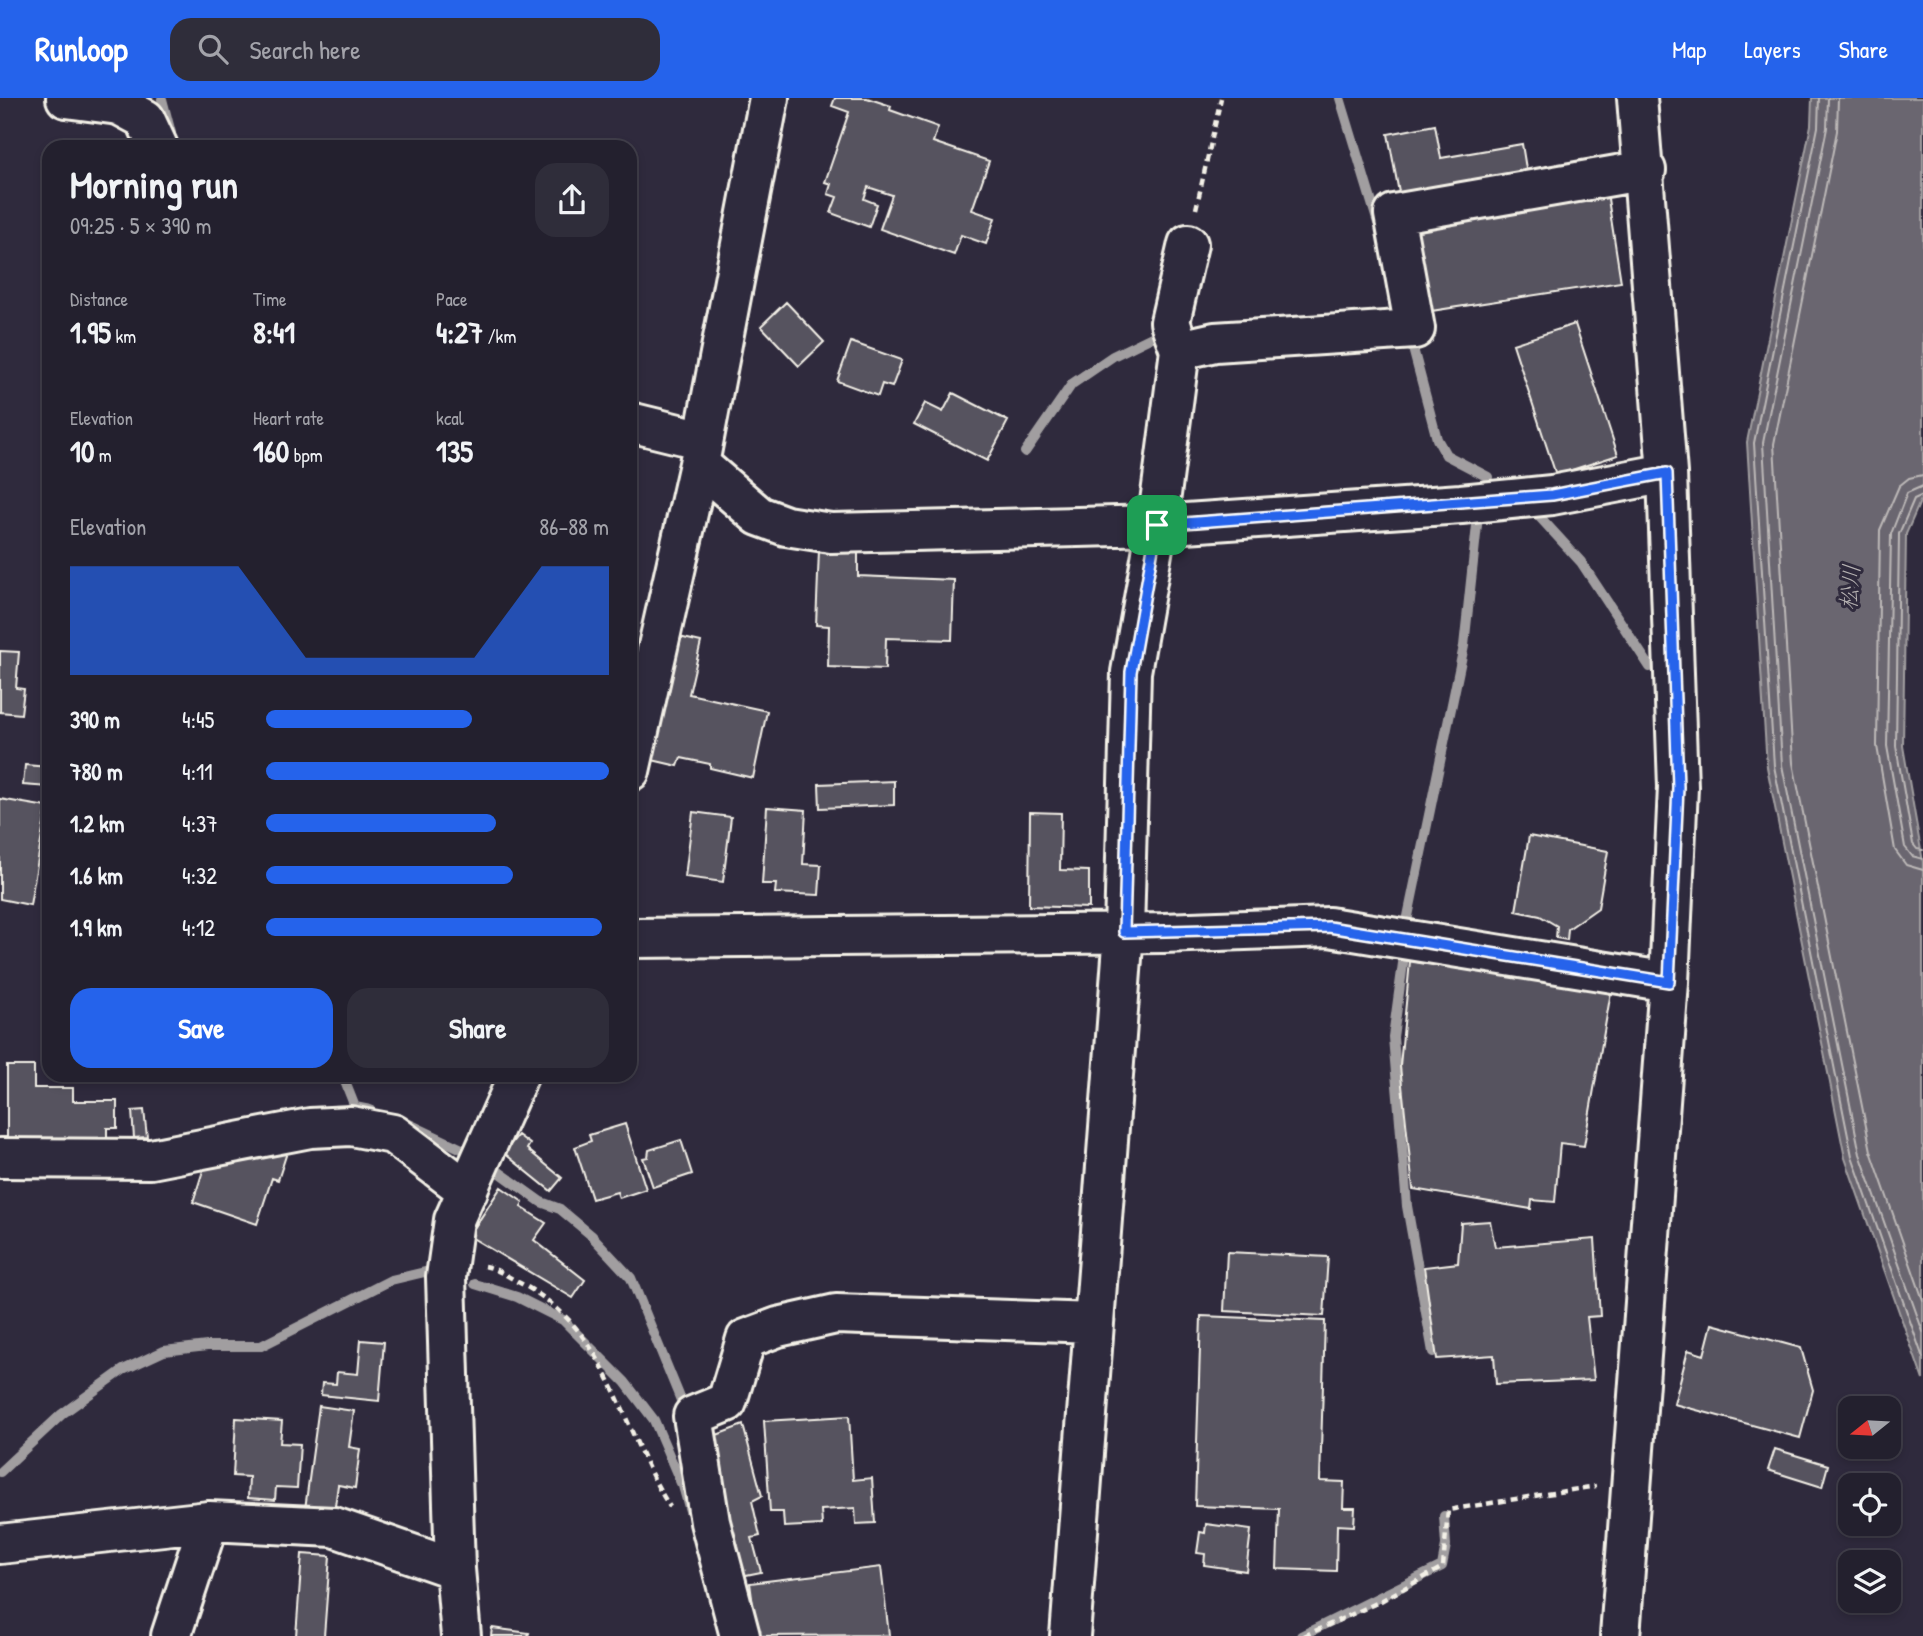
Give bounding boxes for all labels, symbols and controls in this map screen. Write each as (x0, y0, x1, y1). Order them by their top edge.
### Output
search box (170, 18, 660, 81)
text: Runloop (35, 27, 128, 71)
icon: search (194, 30, 232, 68)
text: Search here (250, 32, 361, 67)
text: Map (1672, 33, 1706, 65)
text: Layers (1744, 33, 1801, 65)
text: Share (1839, 33, 1888, 65)
text: Morning run (70, 158, 238, 210)
button: share (535, 163, 609, 237)
text: 09:25 · 5 × 390 m (70, 210, 211, 241)
text: Distance (70, 286, 128, 312)
text: Time (253, 286, 287, 312)
text: Pace (436, 286, 468, 312)
text: 1.95 (70, 312, 111, 352)
text: 8:41 (253, 312, 295, 352)
text: 4:27 (436, 312, 483, 352)
text: km (111, 323, 136, 349)
text: /km (483, 323, 516, 349)
text: Elevation (70, 405, 133, 431)
text: Heart rate (253, 405, 324, 431)
text: kcal (436, 405, 464, 431)
text: 10 (70, 431, 94, 471)
text: 160 (253, 431, 289, 471)
text: 135 (436, 431, 473, 471)
text: m (94, 442, 112, 468)
text: bpm (289, 442, 323, 468)
pin (1127, 495, 1187, 555)
icon: arrive (1138, 506, 1176, 544)
text: Elevation (70, 511, 146, 542)
text: 86–88 m (539, 511, 609, 542)
water label: 松川 (1832, 563, 1866, 611)
text: 390 m (70, 704, 120, 735)
text: 4:45 (182, 704, 214, 735)
text: 780 m (70, 756, 123, 787)
text: 4:11 (182, 756, 213, 787)
text: 1.2 km (70, 808, 125, 839)
text: 4:37 (182, 808, 218, 839)
text: 1.6 km (70, 860, 123, 891)
text: 4:32 (182, 860, 217, 891)
text: 1.9 km (70, 912, 122, 943)
text: 4:12 (182, 912, 215, 943)
button: Save (70, 988, 333, 1068)
button: Share (347, 988, 609, 1068)
north arrow (1838, 1396, 1900, 1460)
map controls (1838, 1396, 1901, 1613)
button: locate (1838, 1473, 1901, 1536)
button: layers (1838, 1550, 1901, 1613)

